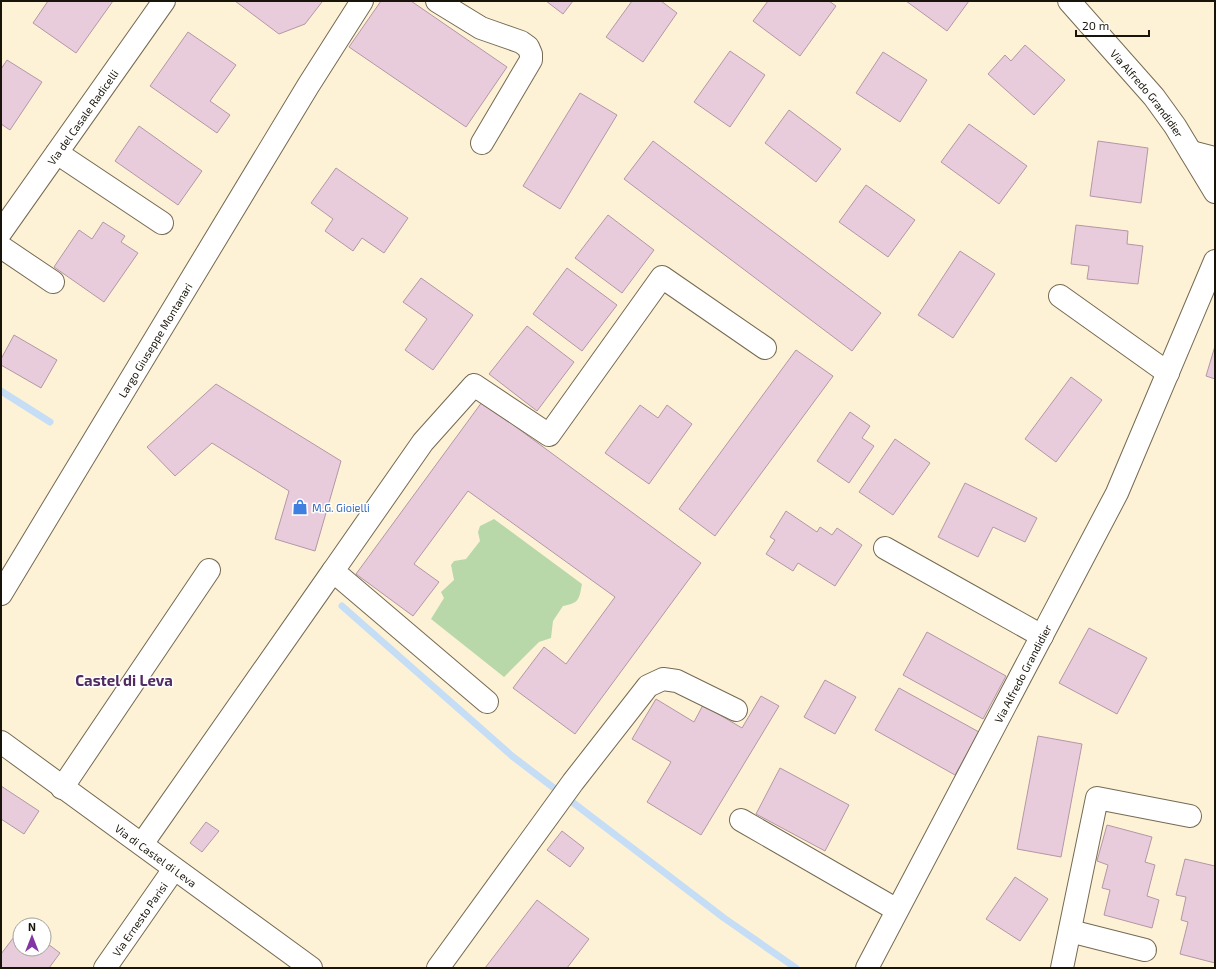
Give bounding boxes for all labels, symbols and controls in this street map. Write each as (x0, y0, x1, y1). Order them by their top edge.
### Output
scale bar (1076, 12, 1149, 38)
text: 20 m (1082, 18, 1109, 32)
street label: Via Alfredo Grandidier (1108, 46, 1187, 140)
street label: Via del Casale Radicelli (44, 67, 120, 167)
street label: Largo Giuseppe Montanari (115, 280, 194, 400)
shop icon: M.G. Gioielli (291, 498, 309, 516)
place label: M.G. Gioielli (312, 501, 370, 514)
street label: Via Alfredo Grandidier (991, 621, 1054, 725)
district label: Castel di Leva (75, 671, 173, 689)
street label: Via di Castel di Leva (113, 821, 199, 889)
street label: Via Ernesto Parisi (109, 879, 170, 958)
north arrow (12, 917, 52, 957)
text: N (28, 920, 36, 933)

